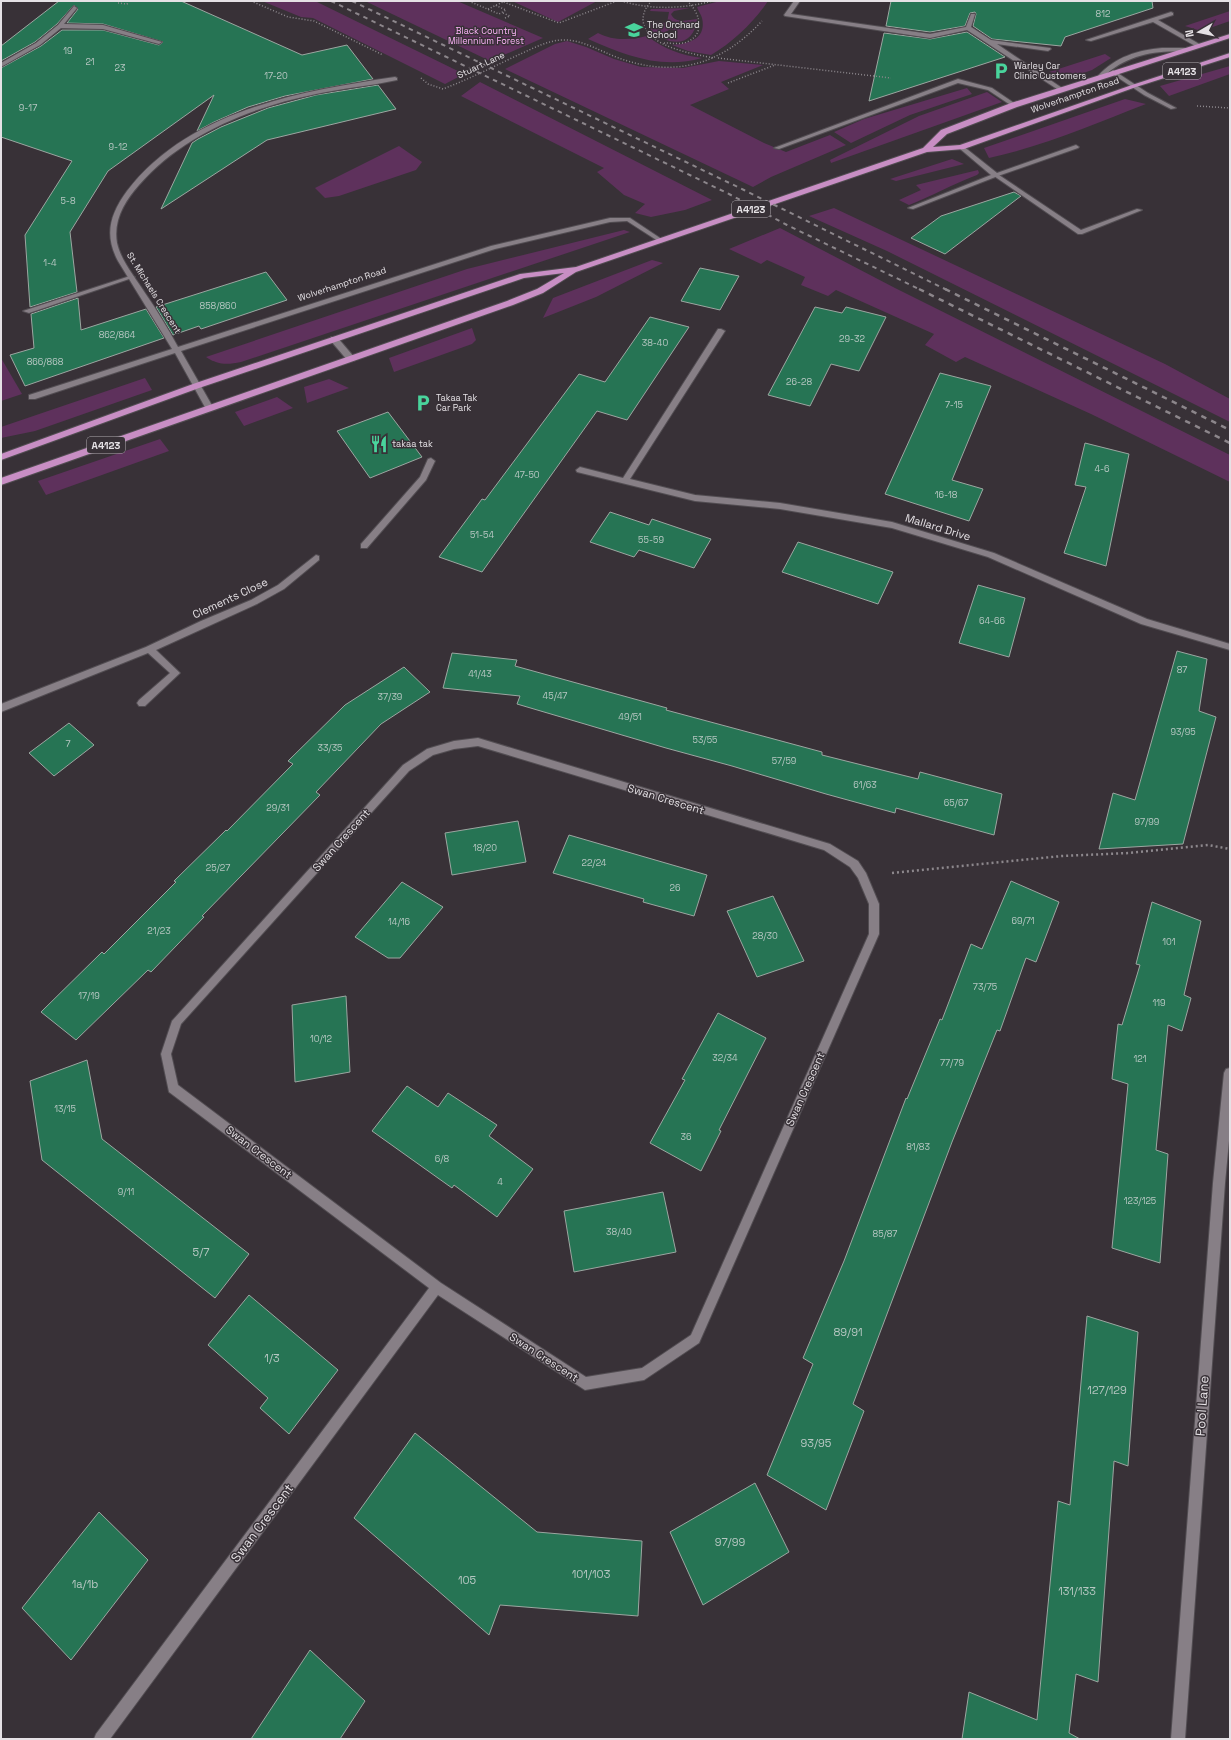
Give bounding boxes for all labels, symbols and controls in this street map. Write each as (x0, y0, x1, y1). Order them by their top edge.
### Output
house number: 812 (1096, 8, 1110, 20)
north arrow (1179, 12, 1219, 52)
place label: The Orchard School (647, 19, 700, 41)
school or university icon: The Orchard School (624, 20, 644, 40)
park label: Black Country Millennium Forest (448, 25, 524, 47)
text: N (1182, 29, 1197, 38)
house number: 19 (63, 45, 73, 57)
street label: Stuart Lane (455, 49, 507, 81)
house number: 21 (85, 56, 95, 68)
place label: Warley Car Clinic Customers (1014, 60, 1086, 82)
parking icon: Warley Car Clinic Customers (991, 61, 1011, 81)
house number: 23 (115, 62, 125, 74)
road number: A4123 (1163, 63, 1201, 79)
house number: 17-20 (264, 70, 288, 82)
street label: Wolverhampton Road (1029, 74, 1121, 116)
house number: 9-17 (19, 102, 37, 114)
house number: 9-12 (109, 141, 127, 153)
house number: 5-8 (60, 195, 76, 207)
road number: A4123 (732, 201, 770, 217)
street label: St. Michaels Crescent (124, 250, 184, 336)
house number: 1-4 (43, 257, 57, 269)
street label: Wolverhampton Road (296, 264, 388, 304)
house number: 858/860 (200, 300, 237, 312)
house number: 862/864 (99, 329, 136, 341)
house number: 29-32 (839, 333, 865, 345)
house number: 38-40 (642, 337, 668, 349)
house number: 866/868 (27, 356, 64, 368)
house number: 26-28 (786, 376, 812, 388)
place label: Takaa Tak Car Park (436, 392, 478, 414)
parking icon: Takaa Tak Car Park (413, 393, 433, 413)
house number: 7-15 (945, 399, 963, 411)
restaurant icon: takaa tak (369, 434, 389, 454)
road number: A4123 (87, 437, 125, 453)
place label: takaa tak (392, 438, 433, 450)
house number: 4-6 (1094, 463, 1110, 475)
house number: 47-50 (514, 469, 540, 481)
house number: 16-18 (935, 489, 958, 501)
street label: Mallard Drive (904, 510, 972, 544)
house number: 51-54 (470, 529, 494, 541)
house number: 55-59 (638, 534, 664, 546)
street label: Clements Close (190, 574, 270, 622)
house number: 64-66 (979, 615, 1006, 627)
house number: 87 (1177, 664, 1187, 676)
house number: 41/43 (468, 668, 492, 680)
house number: 45/47 (543, 690, 567, 702)
house number: 37/39 (378, 691, 402, 703)
house number: 49/51 (618, 711, 642, 723)
house number: 93/95 (1170, 726, 1196, 738)
house number: 53/55 (693, 734, 717, 746)
house number: 7 (65, 738, 71, 750)
house number: 33/35 (317, 742, 343, 754)
house number: 57/59 (772, 755, 796, 767)
house number: 61/63 (853, 779, 877, 791)
street label: Swan Crescent (626, 781, 706, 817)
house number: 65/67 (944, 797, 968, 809)
house number: 29/31 (266, 802, 290, 814)
street label: Swan Crescent (309, 806, 373, 874)
house number: 97/99 (1135, 816, 1159, 828)
house number: 18/20 (473, 842, 497, 854)
house number: 22/24 (582, 857, 607, 869)
house number: 25/27 (206, 862, 230, 874)
house number: 26 (670, 882, 681, 894)
house number: 69/71 (1011, 915, 1035, 927)
house number: 14/16 (388, 916, 410, 928)
house number: 21/23 (147, 925, 171, 937)
house number: 28/30 (752, 930, 778, 942)
house number: 101 (1162, 936, 1176, 948)
house number: 73/75 (973, 981, 997, 993)
house number: 17/19 (78, 990, 100, 1002)
house number: 119 (1152, 997, 1166, 1009)
house number: 10/12 (310, 1033, 332, 1045)
street label: Swan Crescent (782, 1050, 828, 1128)
house number: 32/34 (712, 1052, 738, 1064)
house number: 121 (1134, 1053, 1147, 1065)
house number: 77/79 (940, 1057, 964, 1069)
house number: 13/15 (54, 1103, 76, 1115)
street label: Swan Crescent (223, 1123, 295, 1181)
house number: 36 (681, 1131, 692, 1143)
house number: 81/83 (906, 1141, 930, 1153)
house number: 6/8 (435, 1153, 450, 1165)
house number: 4 (497, 1176, 503, 1188)
house number: 9/11 (118, 1186, 134, 1198)
house number: 123/125 (1124, 1195, 1156, 1207)
house number: 38/40 (606, 1226, 632, 1238)
house number: 85/87 (873, 1228, 897, 1240)
house number: 5/7 (193, 1245, 209, 1259)
house number: 89/91 (834, 1325, 863, 1339)
street label: Swan Crescent (507, 1330, 581, 1384)
house number: 1/3 (264, 1351, 280, 1365)
street label: Pool Lane (1191, 1375, 1213, 1437)
house number: 127/129 (1087, 1383, 1127, 1397)
house number: 93/95 (801, 1436, 832, 1450)
street label: Swan Crescent (227, 1480, 297, 1566)
house number: 97/99 (715, 1535, 745, 1549)
house number: 101/103 (572, 1567, 611, 1581)
house number: 105 (458, 1573, 477, 1587)
house number: 1a/1b (72, 1577, 98, 1591)
house number: 131/133 (1058, 1584, 1096, 1598)

